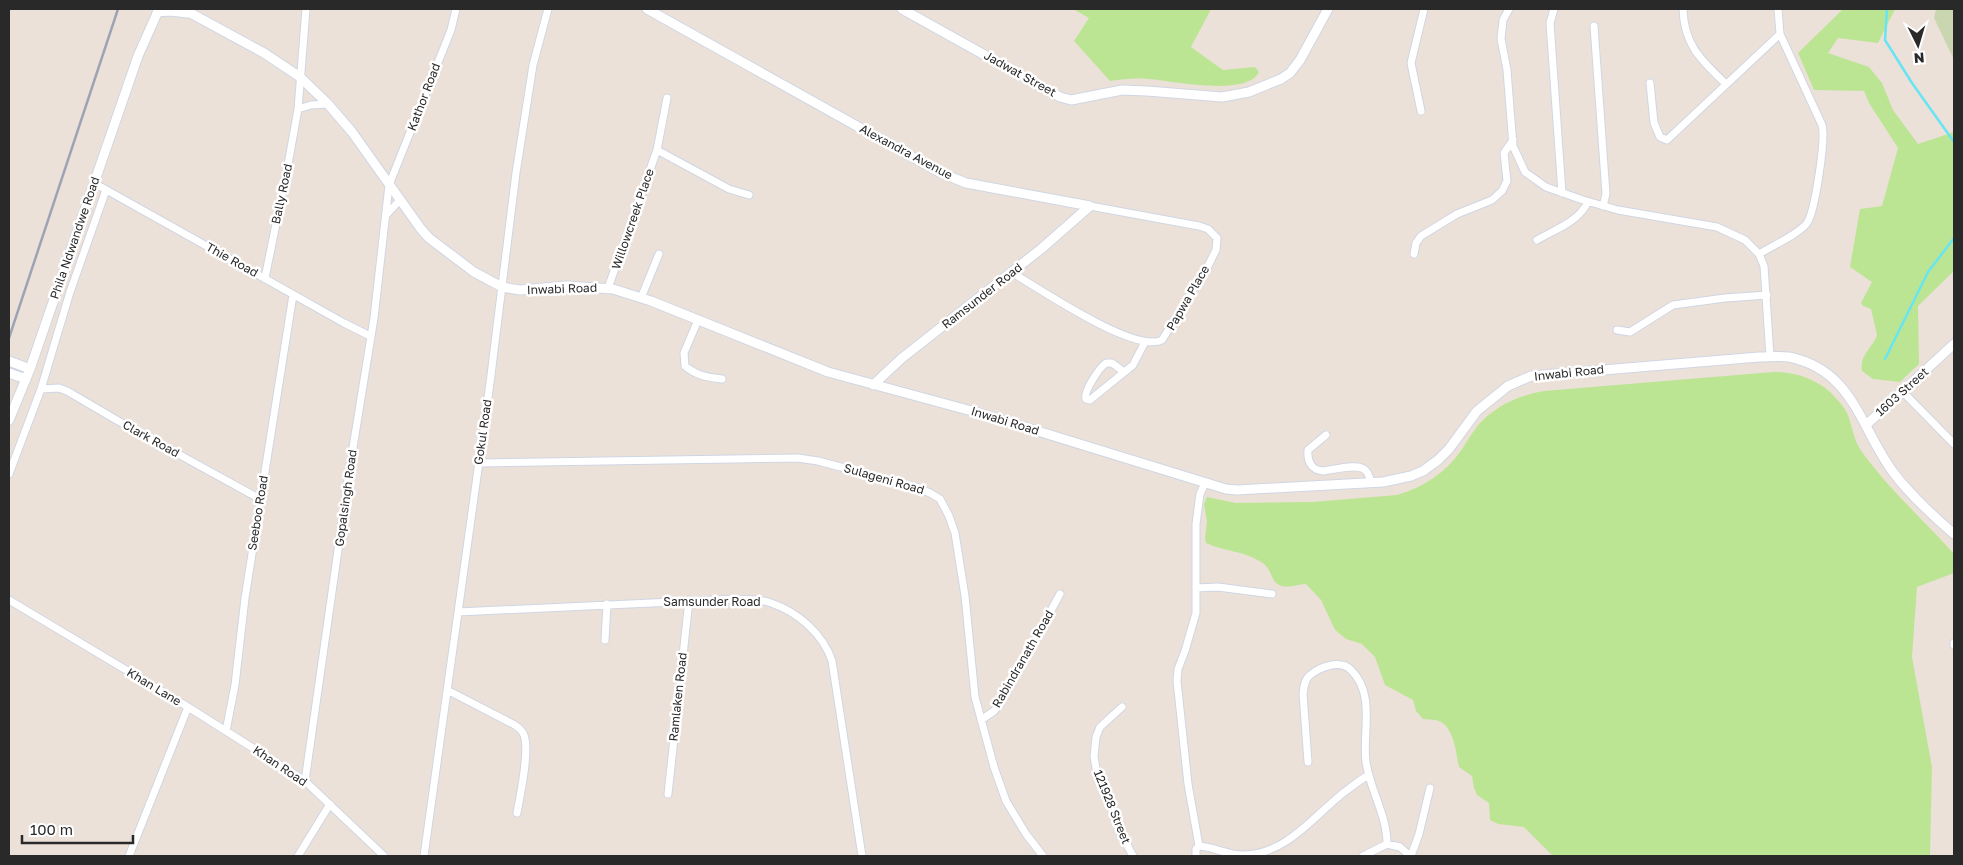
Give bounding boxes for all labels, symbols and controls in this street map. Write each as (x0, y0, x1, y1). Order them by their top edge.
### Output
north arrow (1893, 20, 1943, 70)
street label: Jadwat Street (981, 48, 1059, 100)
text: N (1913, 50, 1925, 67)
street label: Kathor Road (404, 61, 443, 133)
street label: Alexandra Avenue (857, 121, 955, 182)
street label: Bally Road (268, 162, 295, 225)
street label: Willowcreek Place (608, 166, 657, 271)
street label: Phila Ndwandwe Road (47, 175, 103, 301)
street label: Thie Road (204, 239, 261, 280)
street label: Ramsunder Road (939, 260, 1025, 332)
street label: Papwa Place (1163, 262, 1212, 333)
street label: Inwabi Road (527, 280, 597, 297)
street label: Inwabi Road (1533, 361, 1605, 384)
street label: 1603 Street (1872, 364, 1931, 419)
street label: Gokul Road (470, 398, 495, 466)
street label: Inwabi Road (969, 403, 1041, 438)
street label: Clark Road (120, 417, 182, 460)
street label: Gopalsingh Road (331, 448, 360, 547)
street label: Sulageni Road (842, 460, 926, 497)
street label: Seeboo Road (244, 474, 271, 552)
street label: Samsunder Road (663, 594, 761, 609)
street label: Rabindranath Road (989, 607, 1057, 710)
street label: Ramlaken Road (665, 652, 690, 742)
street label: Khan Lane (124, 664, 184, 709)
street label: Khan Road (250, 742, 310, 789)
street label: 121928 Street (1091, 768, 1134, 846)
scale bar (22, 812, 134, 844)
text: 100 m (30, 820, 73, 838)

